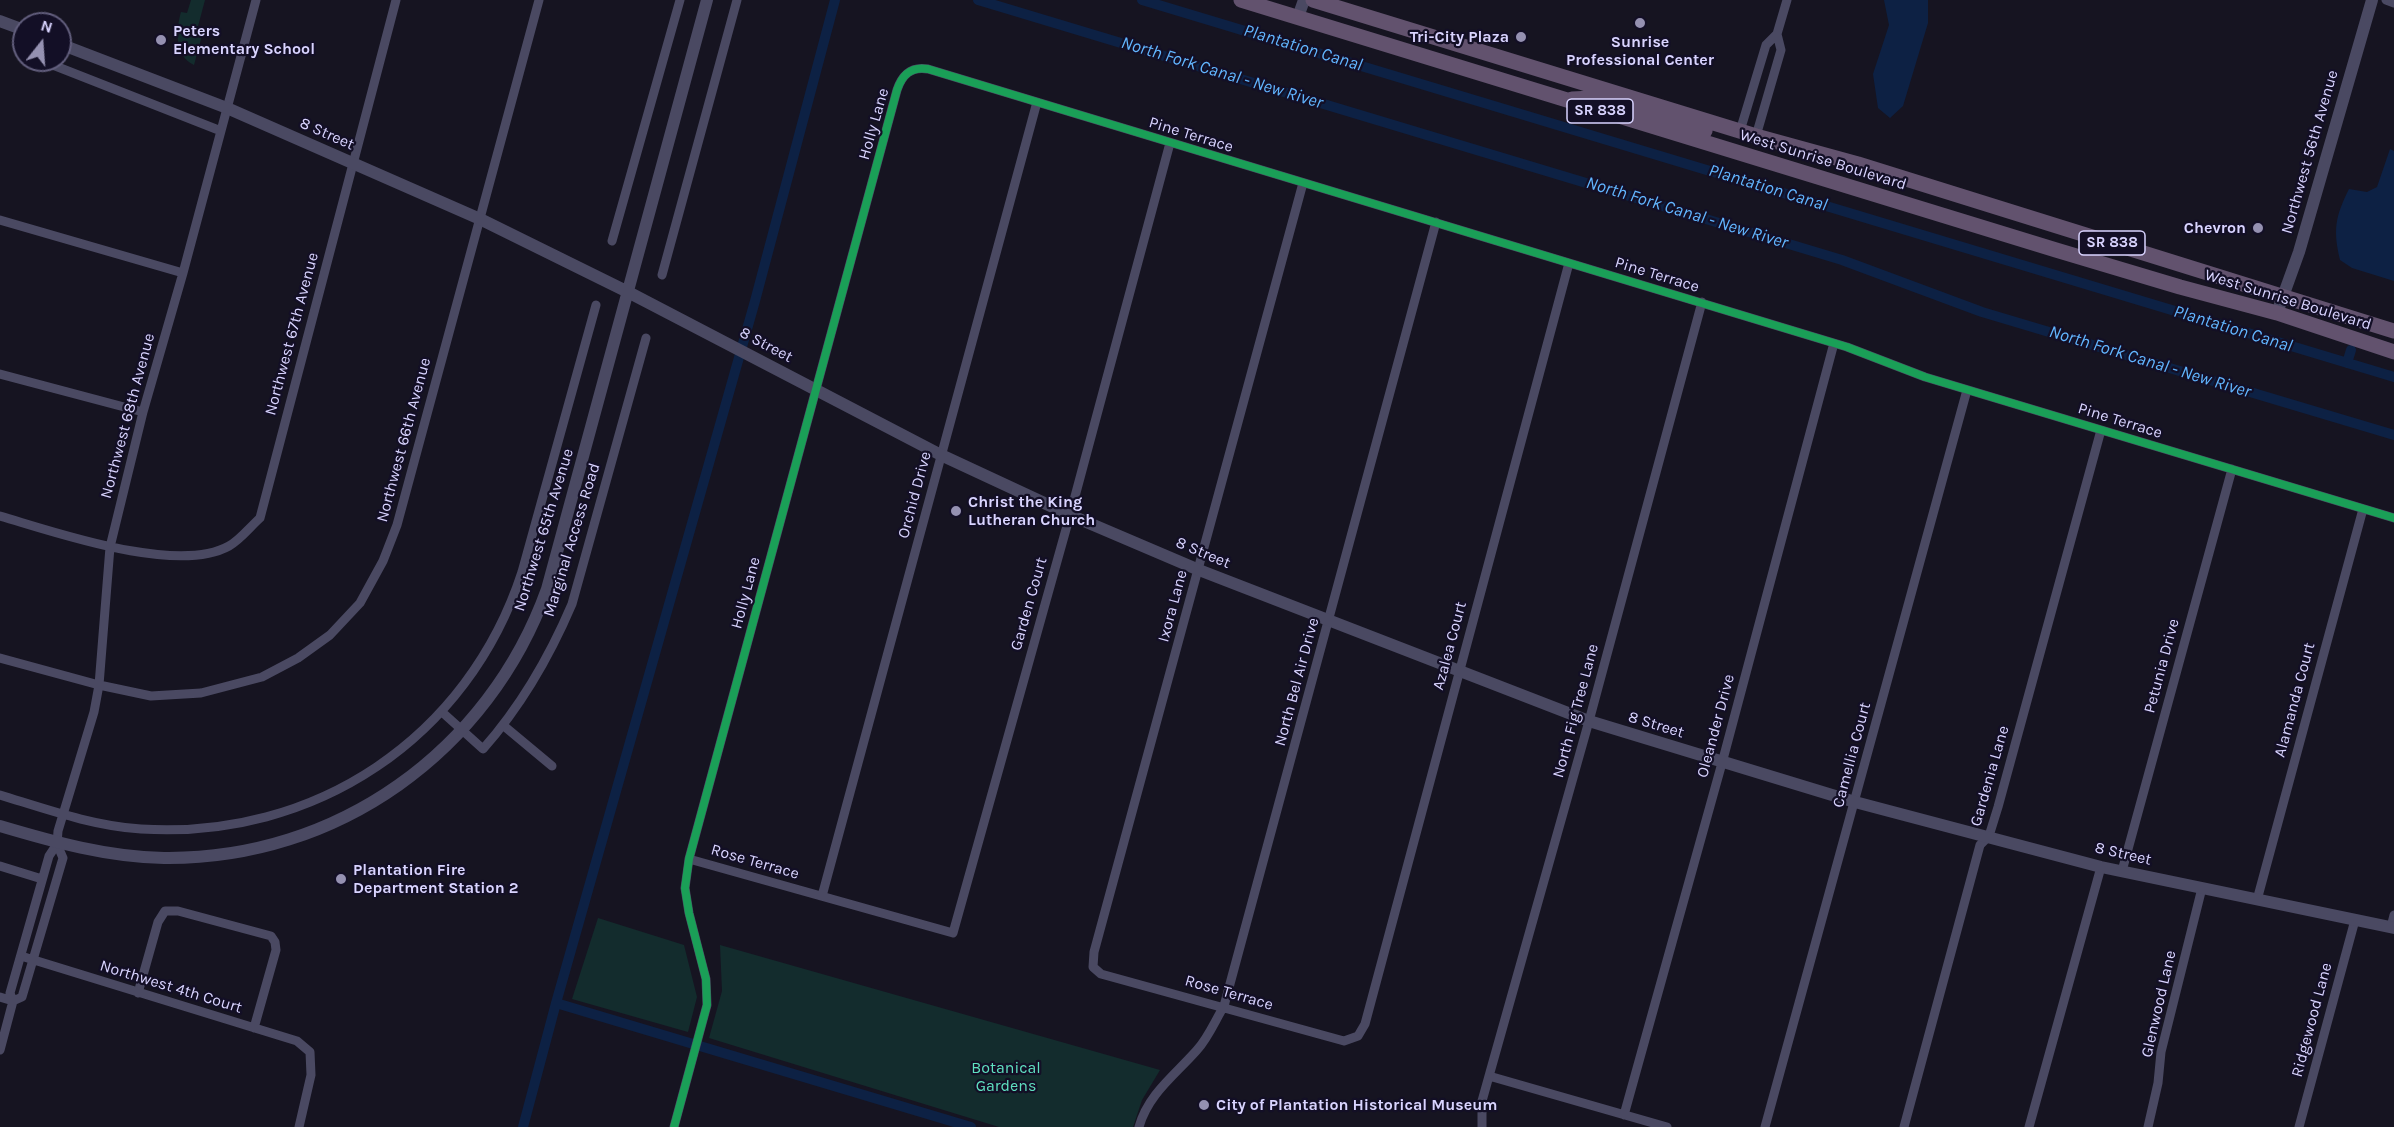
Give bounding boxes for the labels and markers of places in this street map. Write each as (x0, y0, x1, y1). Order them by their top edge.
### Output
marker: Sunrise Professional Center (1633, 16, 1647, 30)
place label: Peters Elementary School (173, 21, 315, 59)
place label: Tri-City Plaza (1410, 27, 1509, 47)
marker: Tri-City Plaza (1514, 30, 1528, 44)
place label: Sunrise Professional Center (1566, 32, 1714, 70)
marker: Peters Elementary School (154, 33, 168, 47)
place label: Chevron (2184, 218, 2246, 238)
marker: Chevron (2251, 221, 2265, 235)
place label: Christ the King Lutheran Church (968, 492, 1095, 530)
marker: Christ the King Lutheran Church (949, 504, 963, 518)
place label: Plantation Fire Department Station 2 (353, 860, 518, 898)
marker: Plantation Fire Department Station 2 (334, 872, 348, 886)
place label: City of Plantation Historical Museum (1216, 1095, 1497, 1115)
marker: City of Plantation Historical Museum (1197, 1098, 1211, 1112)

